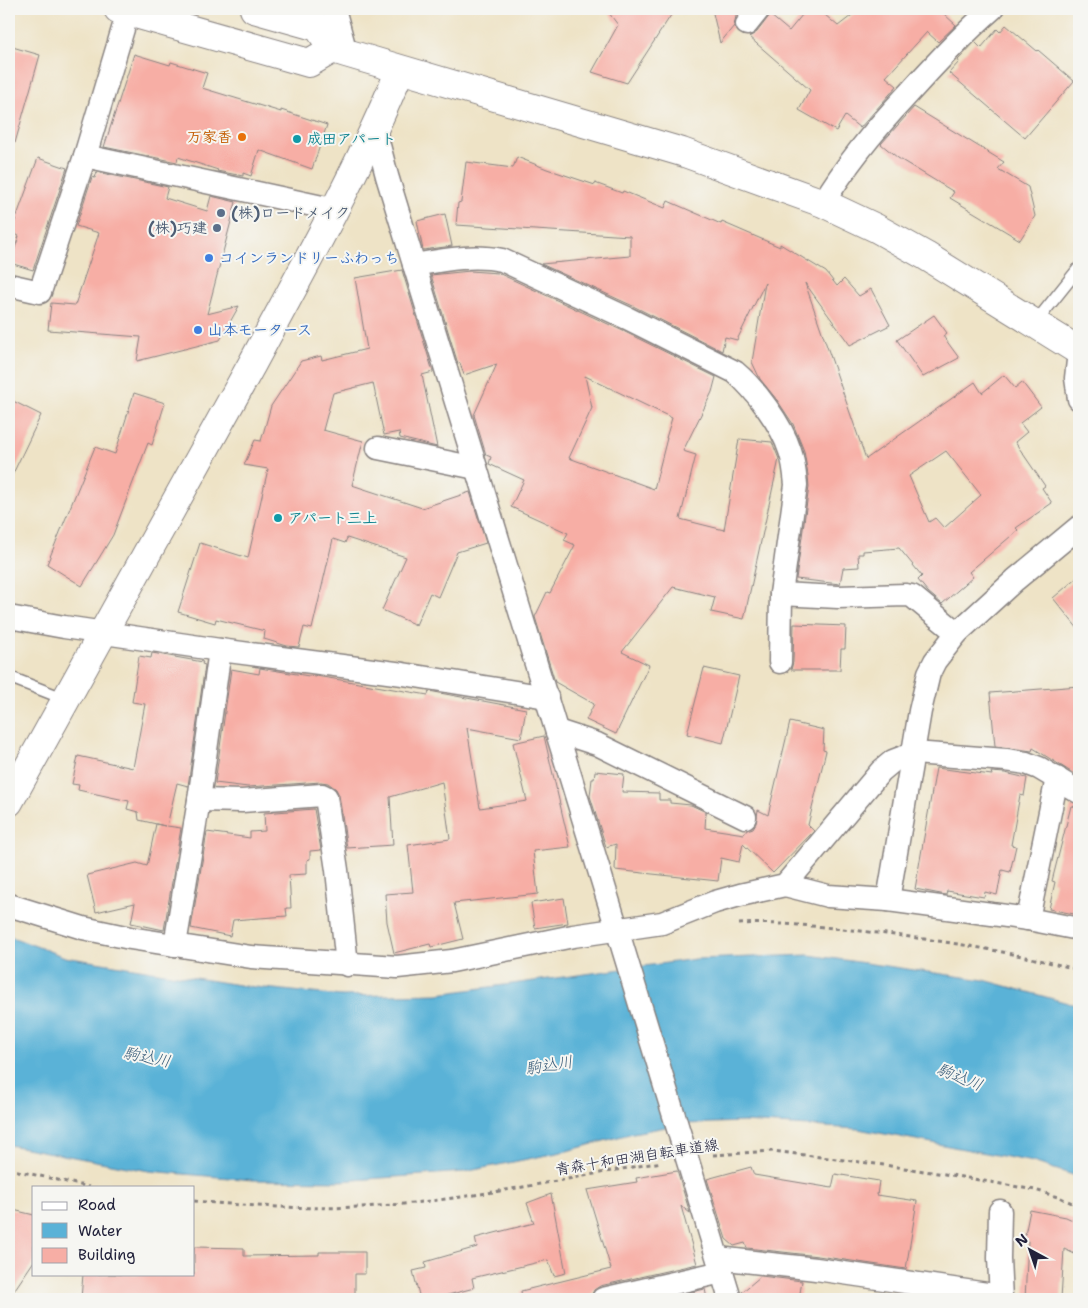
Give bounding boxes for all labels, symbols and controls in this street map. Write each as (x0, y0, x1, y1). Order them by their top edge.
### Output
place label: 万家香 (187, 127, 232, 147)
place label: 成田アパート (307, 129, 396, 149)
marker: 万家香 (236, 131, 248, 143)
marker: 成田アパート (291, 133, 303, 145)
place label: (株)ロードメイク (231, 203, 350, 223)
marker: (株)ロードメイク (215, 207, 227, 219)
place label: (株)巧建 (148, 218, 207, 238)
marker: (株)巧建 (211, 222, 223, 234)
place label: コインランドリーふわっち (219, 248, 399, 268)
marker: コインランドリーふわっち (203, 252, 215, 264)
place label: 山本モータース (208, 320, 312, 340)
marker: 山本モータース (192, 324, 204, 336)
place label: アパート三上 (288, 508, 377, 528)
marker: アパート三上 (272, 512, 284, 524)
water label: 駒込川 (121, 1042, 173, 1072)
water label: 駒込川 (524, 1051, 574, 1079)
water label: 駒込川 (934, 1058, 986, 1096)
street label: 青森十和田湖自転車道線 (554, 1134, 720, 1180)
legend (32, 1186, 195, 1276)
text: Road (78, 1195, 116, 1215)
text: Water (78, 1221, 122, 1241)
north arrow (1006, 1226, 1056, 1276)
text: N (1012, 1230, 1032, 1251)
text: Building (78, 1245, 135, 1265)

